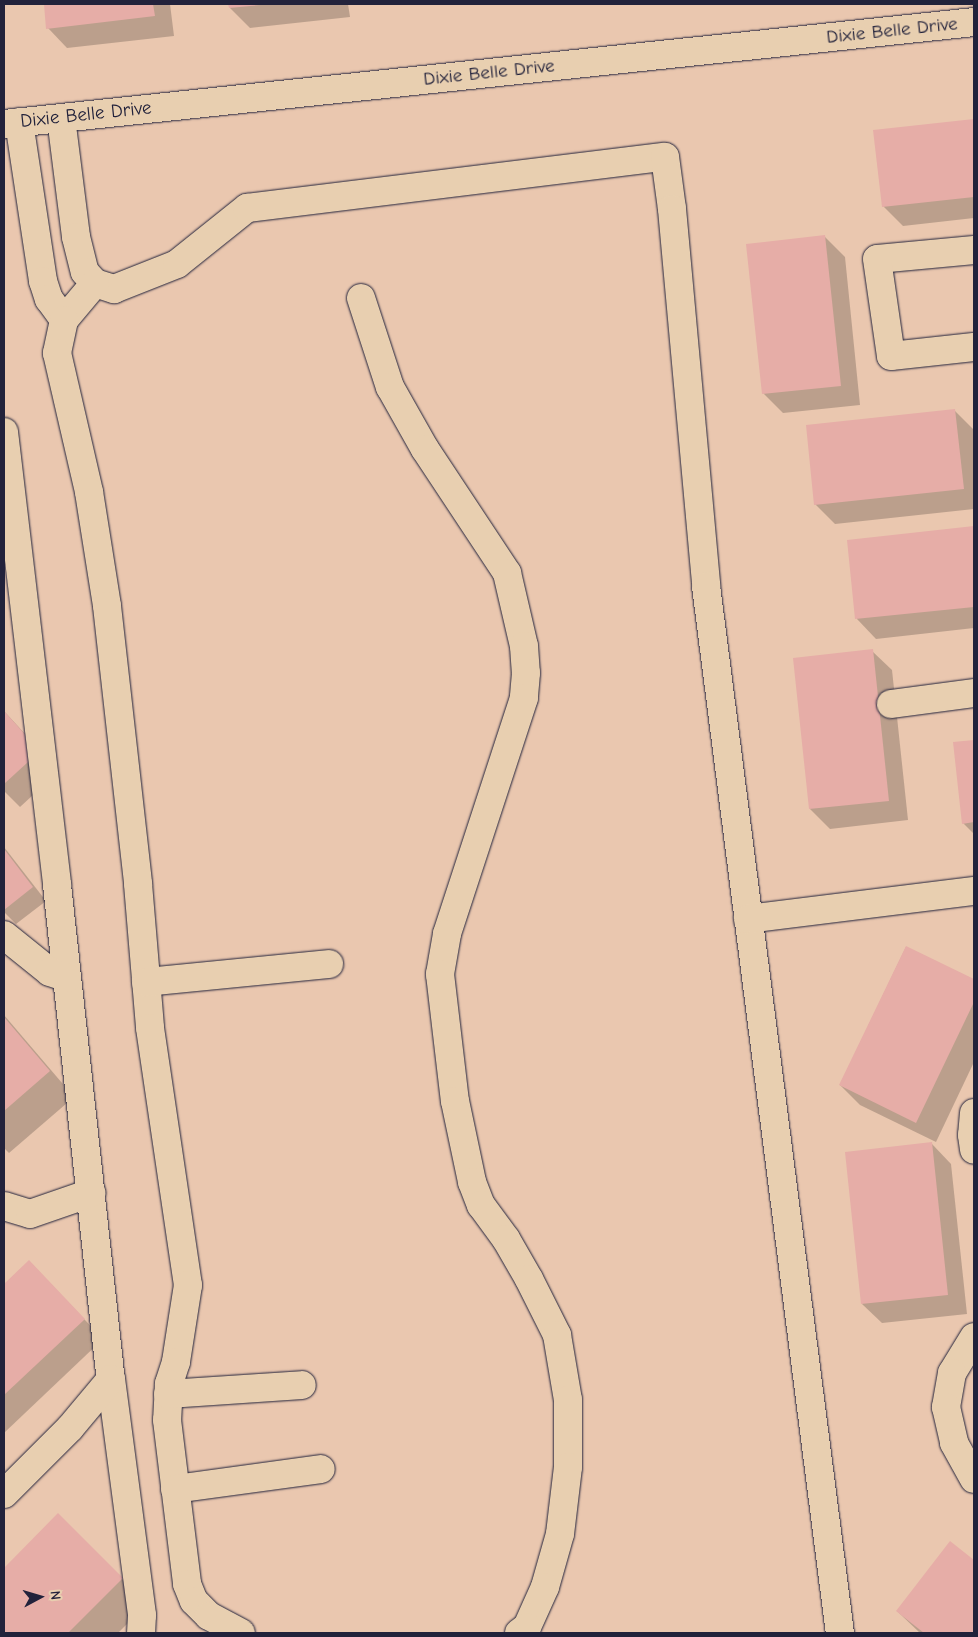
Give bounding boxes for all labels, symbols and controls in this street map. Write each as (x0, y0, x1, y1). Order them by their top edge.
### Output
street label: Dixie Belle Drive (825, 13, 959, 49)
street label: Dixie Belle Drive (422, 55, 556, 91)
street label: Dixie Belle Drive (19, 97, 153, 133)
north arrow (15, 1572, 65, 1622)
text: N (46, 1590, 64, 1601)

